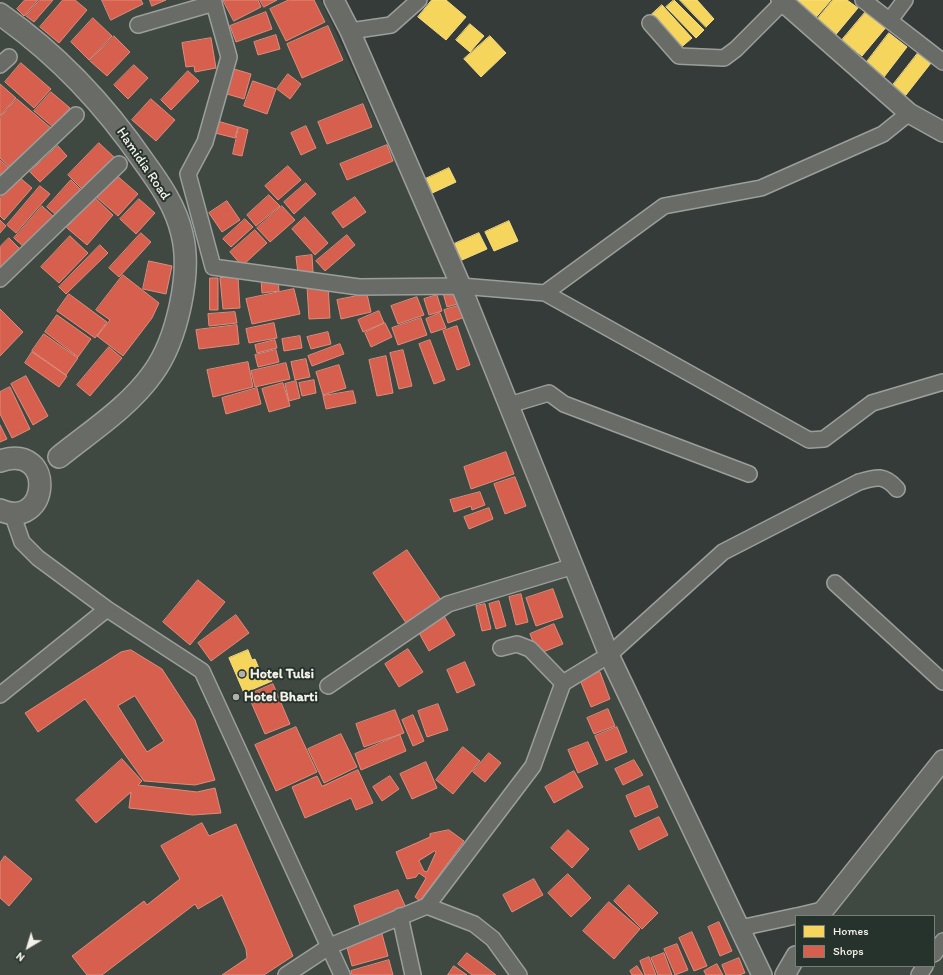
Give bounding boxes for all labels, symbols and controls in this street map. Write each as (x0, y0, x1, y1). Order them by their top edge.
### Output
street label: Hamidia Road (113, 124, 173, 204)
place label: Hotel Tulsi (250, 666, 314, 682)
marker: Hotel Tulsi (237, 669, 247, 679)
place label: Hotel Bharti (244, 689, 318, 705)
marker: Hotel Bharti (231, 692, 241, 702)
legend (795, 915, 935, 967)
text: Homes (833, 924, 869, 938)
north arrow (8, 927, 48, 967)
text: Shops (833, 944, 864, 958)
text: N (13, 949, 27, 964)

